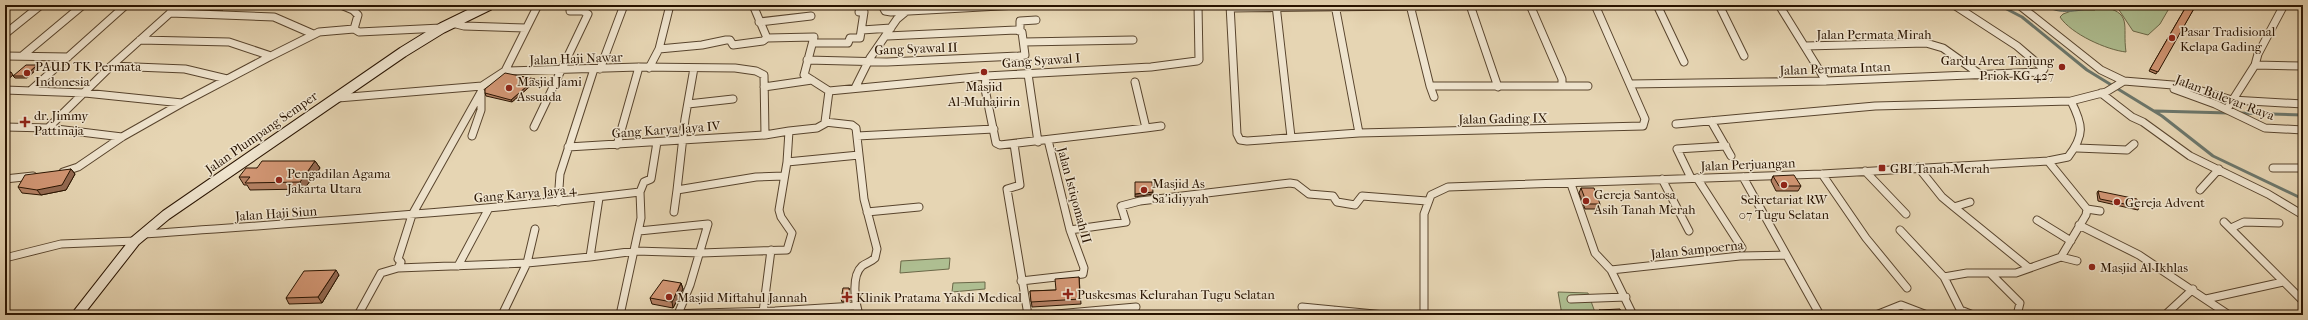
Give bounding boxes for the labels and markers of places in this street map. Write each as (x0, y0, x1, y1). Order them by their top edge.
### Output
place label: Pasar Tradisional Kelapa Gading (2180, 24, 2276, 54)
marker: Pasar Tradisional Kelapa Gading (2167, 33, 2177, 43)
place label: Gardu Area Tanjung Priok KG 427 (1941, 53, 2055, 83)
place label: PAUD TK Permata Indonesia (35, 59, 142, 89)
marker: Gardu Area Tanjung Priok KG 427 (2057, 62, 2067, 72)
marker: Masjid Al-Muhajirin (979, 67, 989, 77)
marker: PAUD TK Permata Indonesia (22, 68, 32, 78)
place label: Masjid Jami Assuada (516, 74, 582, 104)
place label: Masjid Al-Muhajirin (947, 79, 1020, 109)
marker: Masjid Jami Assuada (504, 83, 514, 93)
place label: dr. Jimmy Pattinaja (34, 108, 89, 138)
marker: dr. Jimmy Pattinaja (19, 116, 31, 128)
place label: GBI Tanah Merah (1890, 161, 1990, 176)
marker: GBI Tanah Merah (1877, 163, 1887, 173)
place label: Pengadilan Agama Jakarta Utara (286, 166, 392, 196)
marker: Pengadilan Agama Jakarta Utara (274, 175, 284, 185)
place label: Masjid As Sa'idiyyah (1152, 176, 1210, 206)
marker: Sekretariat RW 07 Tugu Selatan (1779, 180, 1789, 190)
marker: Masjid As Sa'idiyyah (1139, 185, 1149, 195)
place label: Gereja Santosa Asih Tanah Merah (1593, 187, 1696, 217)
place label: Sekretariat RW 07 Tugu Selatan (1739, 192, 1830, 222)
place label: Gereja Advent (2125, 195, 2205, 210)
marker: Gereja Santosa Asih Tanah Merah (1581, 196, 1591, 206)
marker: Gereja Advent (2112, 197, 2122, 207)
place label: Masjid Al Ikhlas (2100, 260, 2188, 275)
marker: Masjid Al Ikhlas (2087, 262, 2097, 272)
place label: Puskesmas Kelurahan Tugu Selatan (1077, 287, 1275, 302)
marker: Puskesmas Kelurahan Tugu Selatan (1062, 288, 1074, 300)
place label: Masjid Miftahul Jannah (677, 290, 808, 305)
place label: Klinik Pratama Yakdi Medical (856, 290, 1022, 305)
marker: Klinik Pratama Yakdi Medical (841, 291, 853, 303)
marker: Masjid Miftahul Jannah (664, 292, 674, 302)

